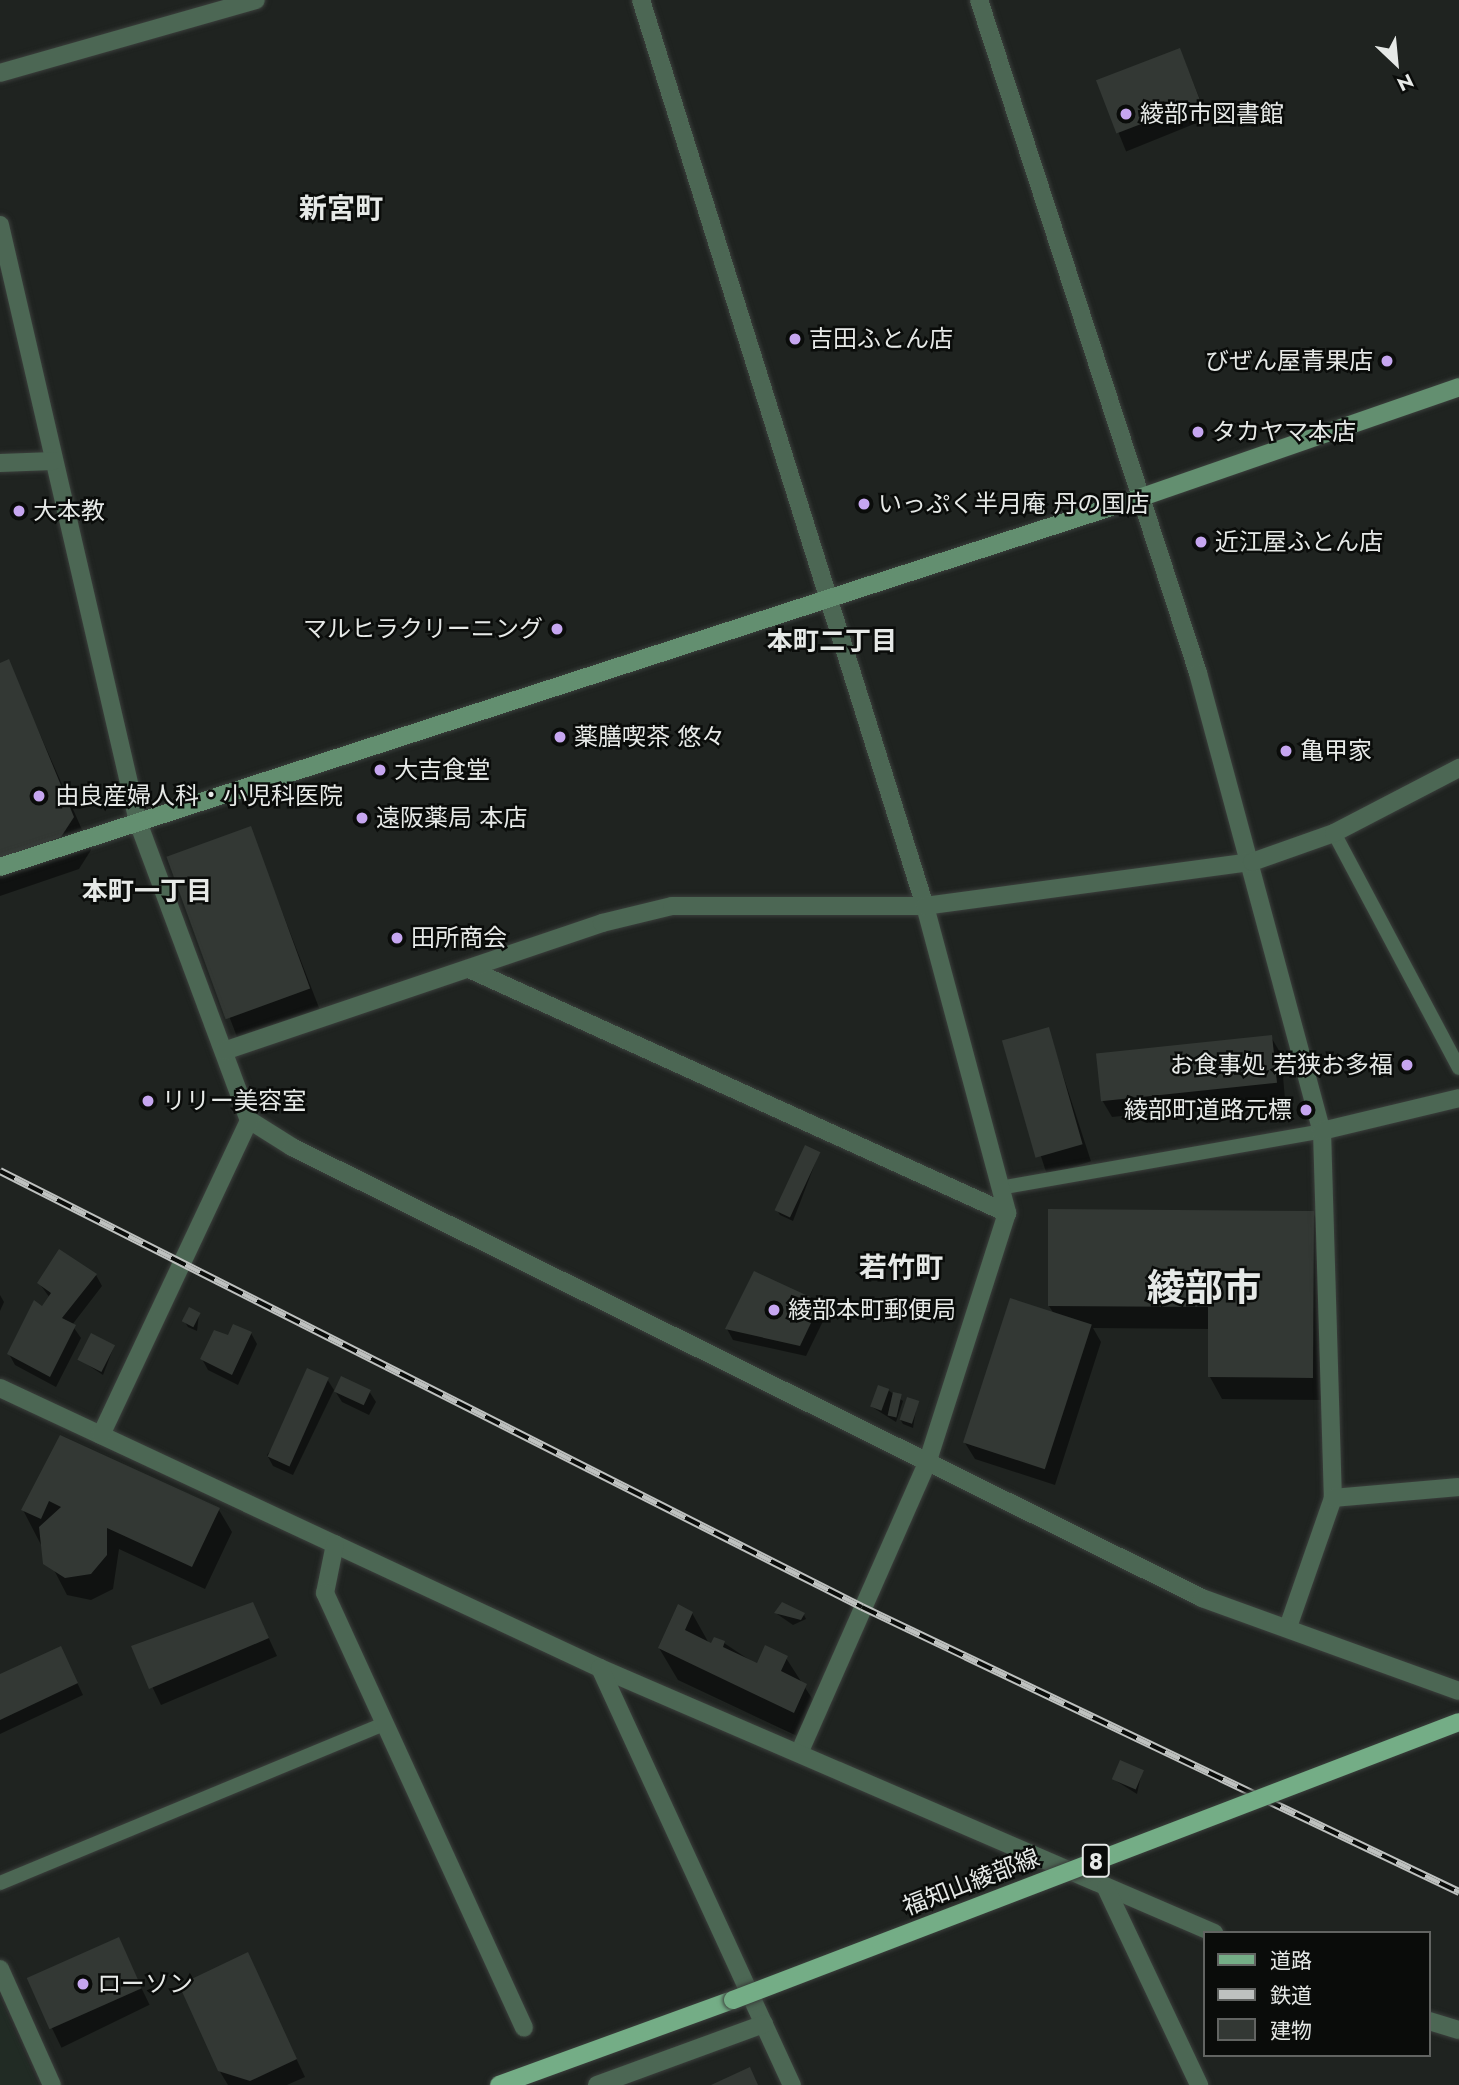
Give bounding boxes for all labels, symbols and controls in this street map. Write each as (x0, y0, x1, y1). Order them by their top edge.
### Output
north arrow (1361, 28, 1431, 98)
text: N (1393, 67, 1418, 98)
place label: 綾部市図書館 (1140, 100, 1284, 128)
marker: 綾部市図書館 (1118, 106, 1134, 122)
district label: 新宮町 (299, 192, 383, 226)
place label: 吉田ふとん店 (809, 325, 953, 353)
marker: 吉田ふとん店 (787, 331, 803, 347)
place label: びぜん屋青果店 (1205, 347, 1373, 375)
marker: びぜん屋青果店 (1379, 353, 1395, 369)
place label: タカヤマ本店 (1212, 418, 1356, 446)
marker: タカヤマ本店 (1190, 424, 1206, 440)
place label: いっぷく半月庵 丹の国店 (878, 490, 1149, 518)
marker: いっぷく半月庵 丹の国店 (856, 496, 872, 512)
place label: 大本教 (33, 497, 105, 525)
marker: 大本教 (11, 503, 27, 519)
place label: 近江屋ふとん店 (1215, 528, 1383, 556)
marker: 近江屋ふとん店 (1193, 534, 1209, 550)
place label: マルヒラクリーニング (303, 615, 543, 643)
marker: マルヒラクリーニング (549, 621, 565, 637)
district label: 本町二丁目 (767, 626, 897, 658)
place label: 薬膳喫茶 悠々 (574, 723, 725, 751)
marker: 薬膳喫茶 悠々 (552, 729, 568, 745)
place label: 亀甲家 (1300, 737, 1372, 765)
marker: 亀甲家 (1278, 743, 1294, 759)
place label: 大吉食堂 (394, 756, 490, 784)
marker: 大吉食堂 (372, 762, 388, 778)
place label: 由良産婦人科・小児科医院 (55, 782, 343, 810)
marker: 由良産婦人科・小児科医院 (29, 786, 49, 806)
place label: 遠阪薬局 本店 (376, 804, 527, 832)
marker: 遠阪薬局 本店 (354, 810, 370, 826)
district label: 本町一丁目 (82, 876, 212, 908)
place label: 田所商会 (411, 924, 507, 952)
marker: 田所商会 (389, 930, 405, 946)
place label: お食事処 若狭お多福 (1170, 1051, 1393, 1079)
marker: お食事処 若狭お多福 (1399, 1057, 1415, 1073)
place label: リリー美容室 (162, 1087, 306, 1115)
marker: リリー美容室 (140, 1093, 156, 1109)
place label: 綾部町道路元標 (1124, 1096, 1292, 1124)
marker: 綾部町道路元標 (1298, 1102, 1314, 1118)
district label: 若竹町 (859, 1251, 943, 1285)
district label: 綾部市 (1147, 1265, 1261, 1311)
place label: 綾部本町郵便局 (788, 1296, 956, 1324)
marker: 綾部本町郵便局 (766, 1302, 782, 1318)
road number: 8 (1080, 1842, 1112, 1880)
street label: 福知山綾部線 (899, 1843, 1043, 1921)
legend (1204, 1931, 1431, 2057)
text: 道路 (1270, 1946, 1312, 1976)
place label: ローソン (97, 1970, 193, 1998)
marker: ローソン (75, 1976, 91, 1992)
text: 鉄道 (1270, 1981, 1312, 2011)
text: 建物 (1270, 2016, 1312, 2046)

